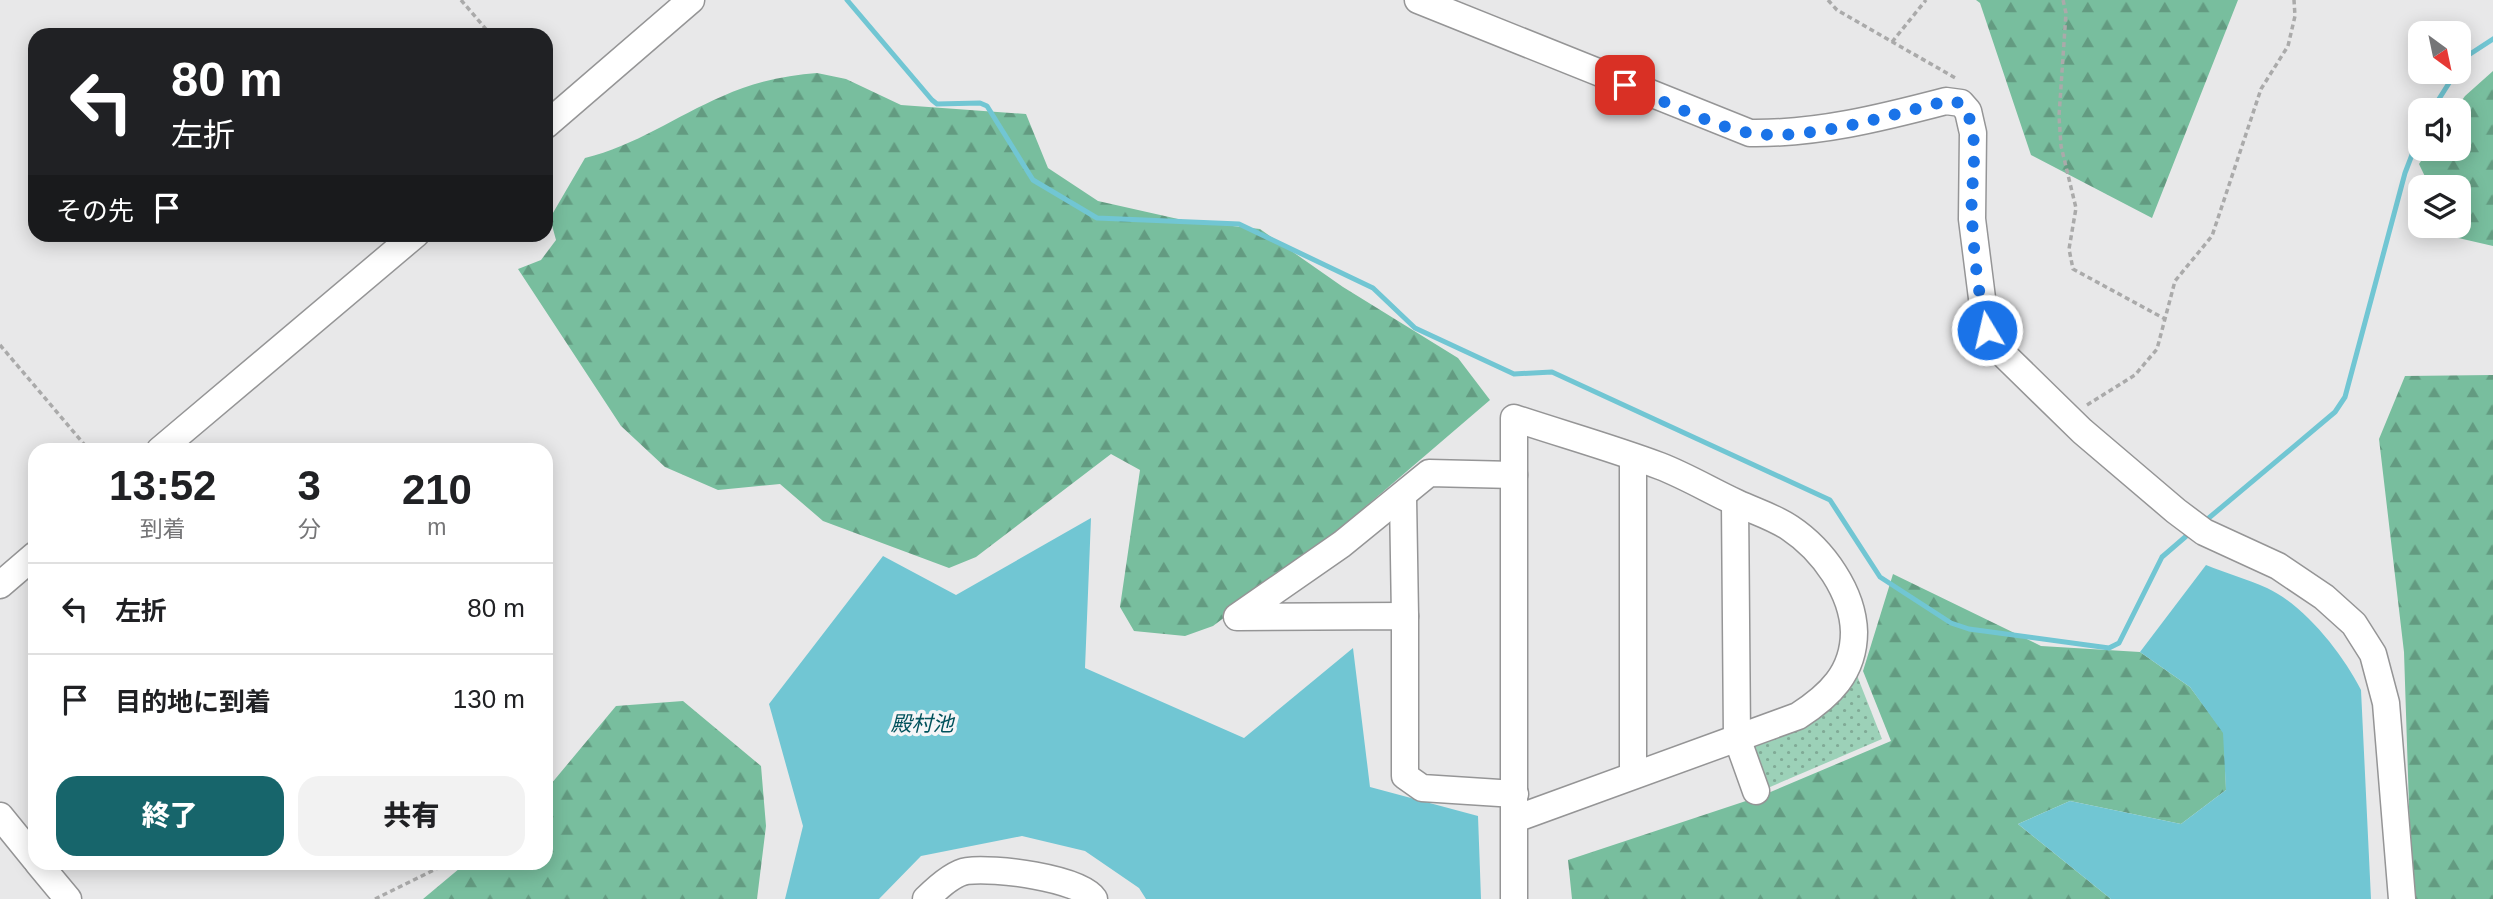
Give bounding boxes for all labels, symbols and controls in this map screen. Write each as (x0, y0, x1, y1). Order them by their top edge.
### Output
north arrow (2408, 21, 2471, 84)
map controls (2408, 21, 2471, 238)
text: 80 m (171, 52, 283, 106)
pin (1595, 55, 1655, 115)
icon: left (56, 56, 147, 147)
icon: arrive (1606, 66, 1644, 104)
button: sound (2408, 98, 2471, 161)
text: 左折 (171, 117, 235, 153)
button: layers (2408, 175, 2471, 238)
icon: arrive (148, 189, 186, 227)
text: その先 (56, 196, 134, 226)
position arrow (1950, 293, 2024, 367)
text: 13:52 (109, 462, 216, 509)
text: 3 (297, 462, 321, 509)
text: 210 (402, 466, 472, 513)
text: m (427, 514, 447, 540)
text: 到着 (140, 516, 186, 542)
text: 分 (298, 516, 321, 542)
icon: left (56, 590, 94, 628)
text: 80 m (467, 593, 525, 623)
text: 左折 (115, 596, 167, 626)
icon: arrive (56, 681, 94, 719)
text: 130 m (453, 684, 525, 714)
text: 目的地に到着 (115, 687, 271, 717)
water label: 殿村池 (891, 712, 955, 735)
button: 終了 (56, 776, 284, 856)
button: 共有 (298, 776, 525, 856)

